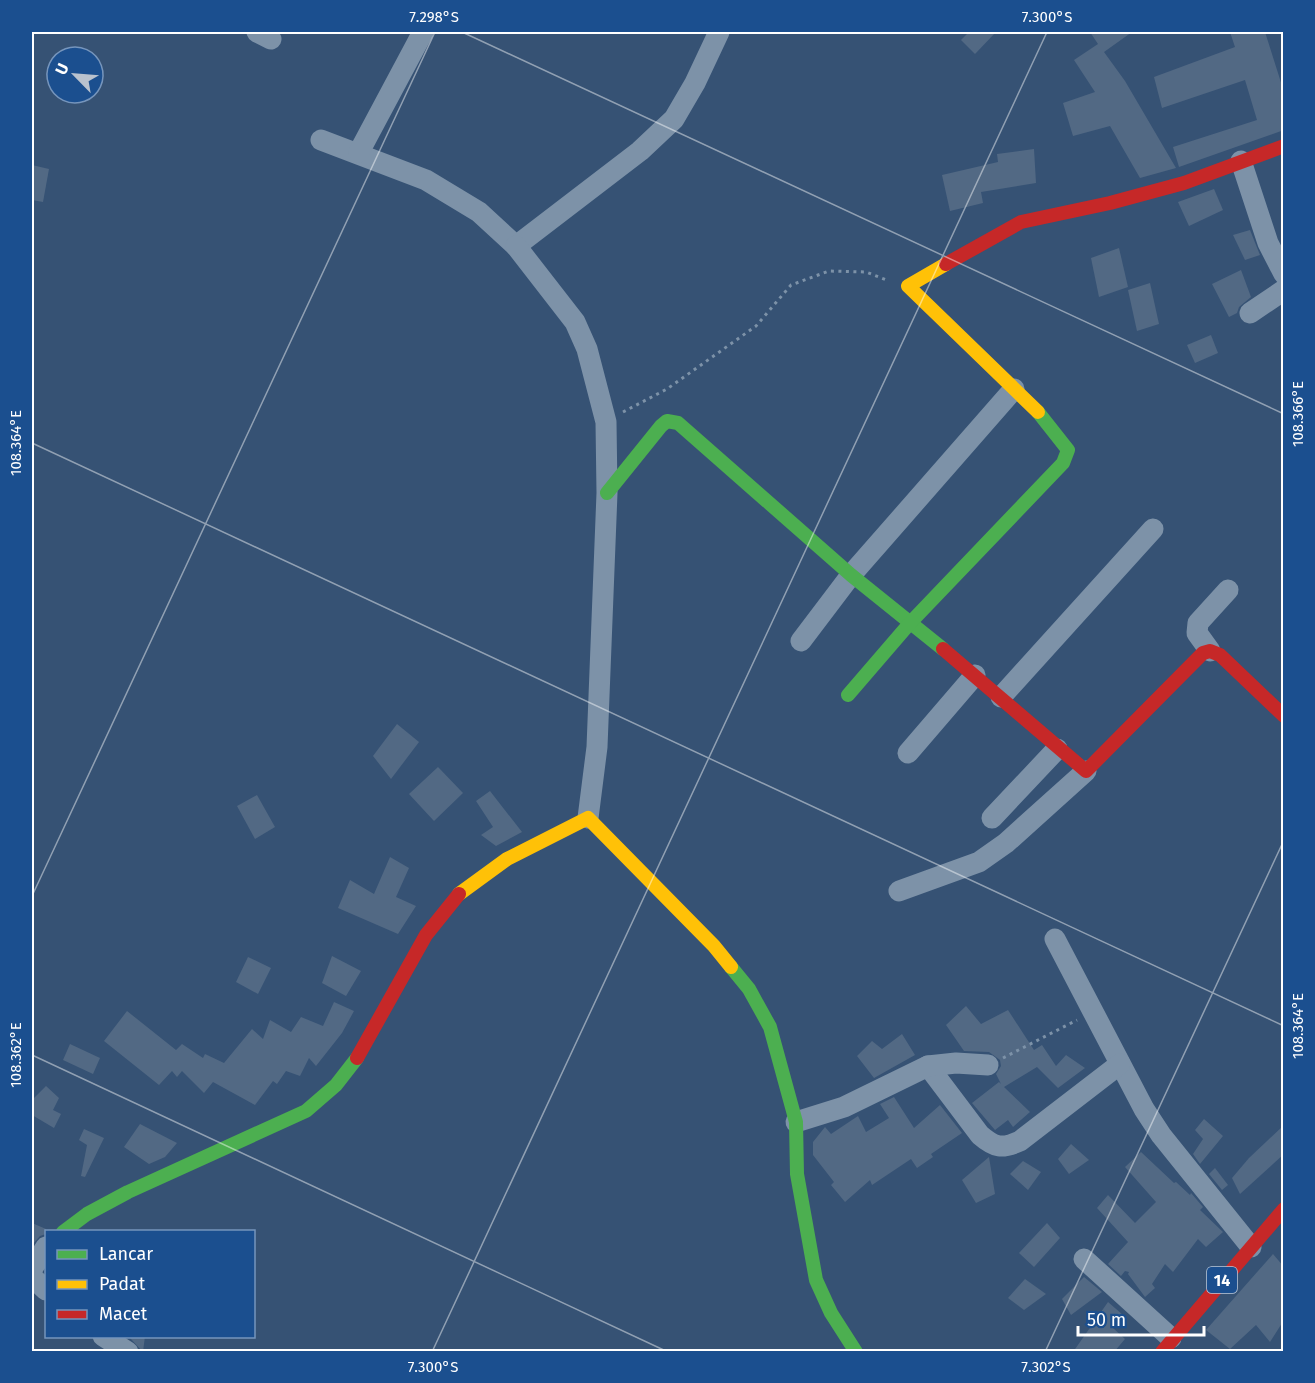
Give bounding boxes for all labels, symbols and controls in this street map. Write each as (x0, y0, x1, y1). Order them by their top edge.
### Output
text: 7.298°S (409, 8, 459, 26)
text: 7.300°S (1022, 8, 1072, 26)
north arrow (45, 45, 105, 105)
text: U (51, 60, 73, 78)
text: 108.366°E (1289, 381, 1307, 447)
text: 108.364°E (7, 410, 25, 476)
text: 108.364°E (1289, 993, 1307, 1059)
text: 108.362°E (7, 1022, 25, 1088)
legend (45, 1230, 255, 1338)
text: Lancar (99, 1243, 153, 1265)
road number: 14 (1207, 1267, 1237, 1293)
text: Padat (99, 1273, 146, 1295)
scale bar (1078, 1299, 1204, 1337)
text: Macet (99, 1303, 148, 1325)
text: 50 m (1087, 1309, 1126, 1331)
text: 7.300°S (408, 1358, 458, 1376)
text: 7.302°S (1021, 1358, 1071, 1376)

